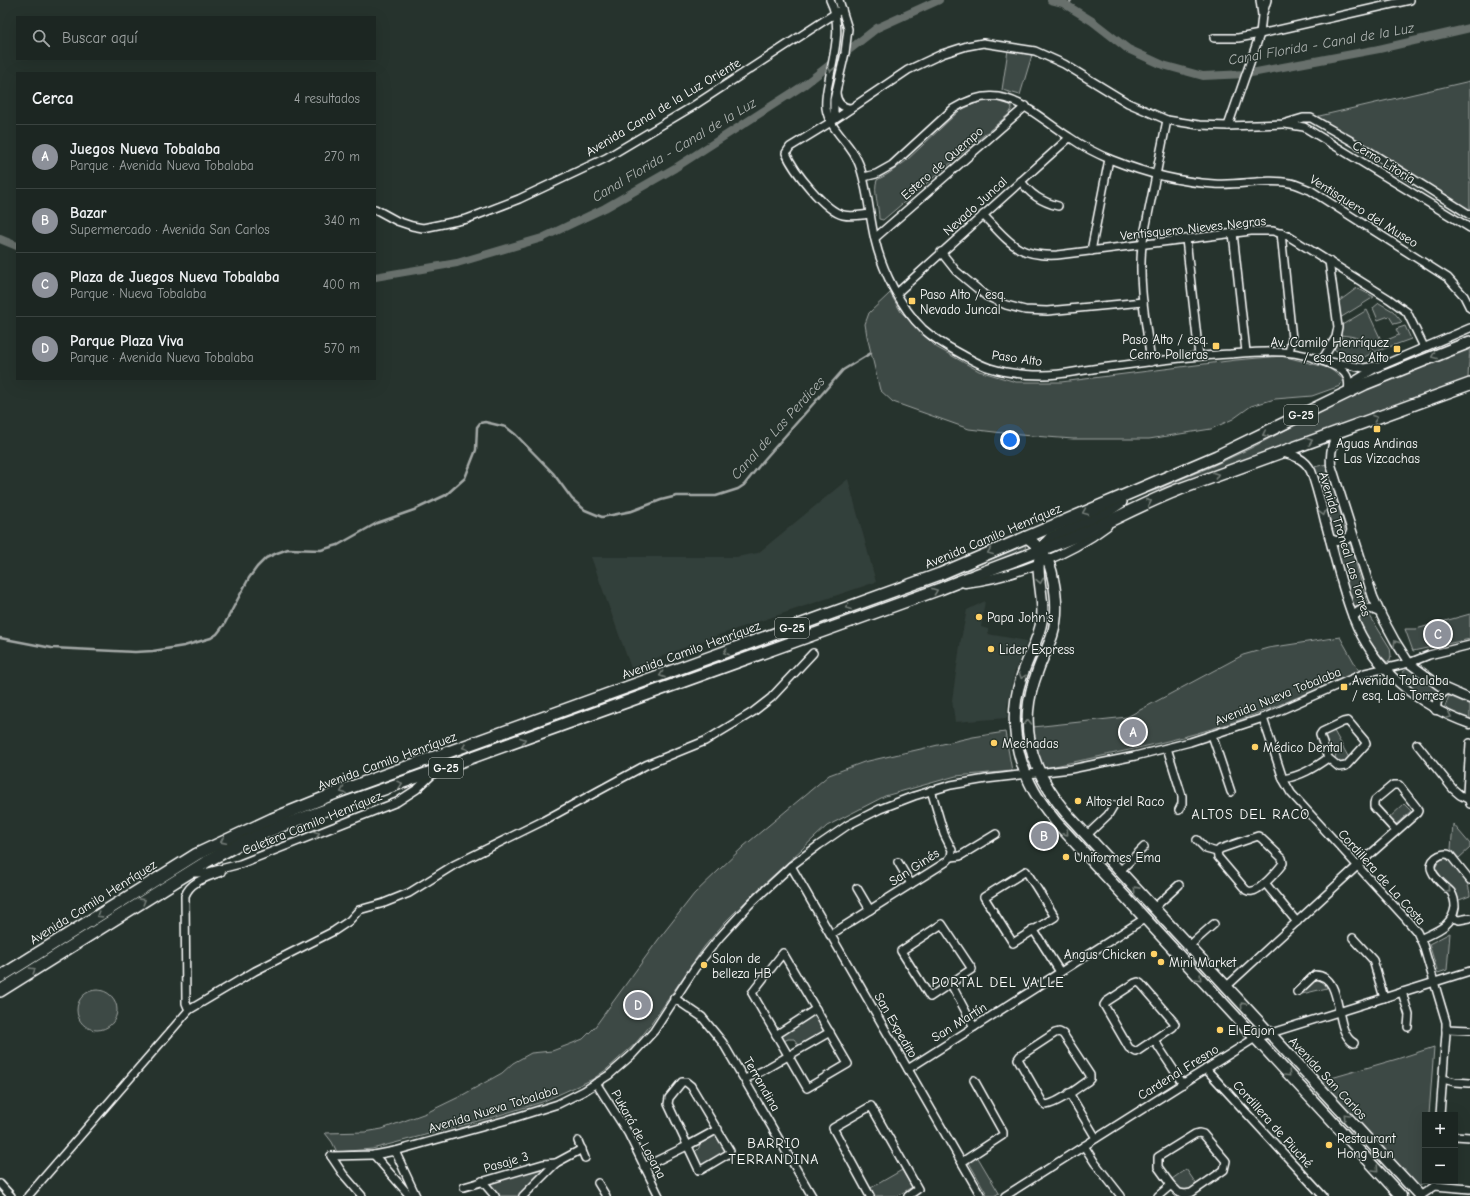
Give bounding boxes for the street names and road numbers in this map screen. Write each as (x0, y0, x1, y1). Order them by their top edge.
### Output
street label: Avenida Canal de la Luz Oriente (583, 55, 743, 159)
street label: Estero de Quempo (898, 123, 986, 203)
street label: Cerro Litoria (1350, 137, 1418, 187)
street label: Ventisquero del Museo (1307, 172, 1421, 251)
street label: Nevado Juncal (940, 173, 1010, 239)
street label: Ventisquero Nieves Negras (1119, 213, 1267, 243)
street label: Paso Alto (991, 347, 1043, 369)
road number: G-25 (1284, 405, 1318, 425)
street label: Avenida Troncal Las Torres (1316, 470, 1374, 618)
street label: Avenida Camilo Henríquez (923, 500, 1064, 572)
street label: Avenida Camilo Henríquez (620, 618, 763, 682)
road number: G-25 (775, 618, 809, 638)
street label: Avenida Nueva Tobalaba (1213, 664, 1343, 728)
street label: Avenida Camilo Henríquez (316, 729, 459, 793)
road number: G-25 (429, 758, 463, 778)
street label: Caletera Camilo Henríquez (240, 788, 384, 858)
street label: Cordillera de La Costa (1335, 826, 1429, 928)
street label: San Ginés (886, 845, 942, 889)
street label: Avenida Camilo Henríquez (27, 857, 159, 947)
street label: San Expedito (871, 990, 921, 1060)
street label: San Martín (929, 999, 989, 1045)
street label: Avenida San Carlos (1286, 1034, 1370, 1122)
street label: Cardenal Fresno (1135, 1041, 1221, 1103)
street label: Terrandina (741, 1054, 783, 1114)
street label: Cordillera de Piuché (1230, 1077, 1316, 1171)
street label: Avenida Nueva Tobalaba (426, 1082, 560, 1136)
street label: Pukará de Lasana (608, 1087, 670, 1181)
street label: Pasaje 3 (482, 1148, 530, 1176)

